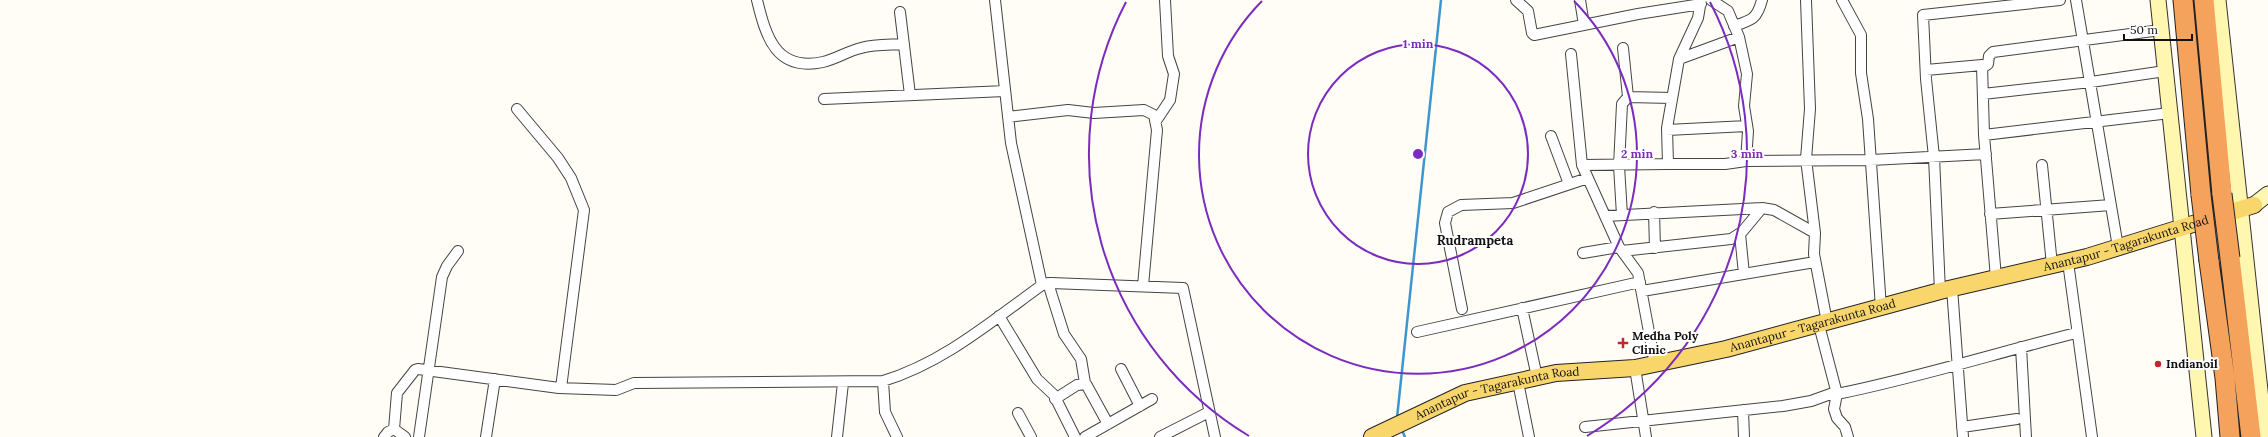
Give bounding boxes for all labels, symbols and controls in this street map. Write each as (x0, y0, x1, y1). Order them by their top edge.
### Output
scale bar (2124, 16, 2192, 42)
text: 50 m (2130, 22, 2158, 37)
text: 1 min (1403, 36, 1434, 51)
text: 2 min (1621, 146, 1653, 161)
text: 3 min (1731, 146, 1764, 161)
centre of rings (1411, 147, 1425, 161)
street label: Anantapur - Tagarakunta Road (2041, 212, 2210, 274)
district label: Rudrampeta (1437, 232, 1513, 249)
street label: Anantapur - Tagarakunta Road (1727, 295, 1897, 355)
place label: Medha Poly Clinic (1632, 328, 1699, 357)
marker: Medha Poly Clinic (1617, 337, 1629, 349)
place label: Indianoil (2166, 356, 2218, 371)
marker: Indianoil (2153, 359, 2163, 369)
street label: Anantapur - Tagarakunta Road (1411, 364, 1580, 423)

